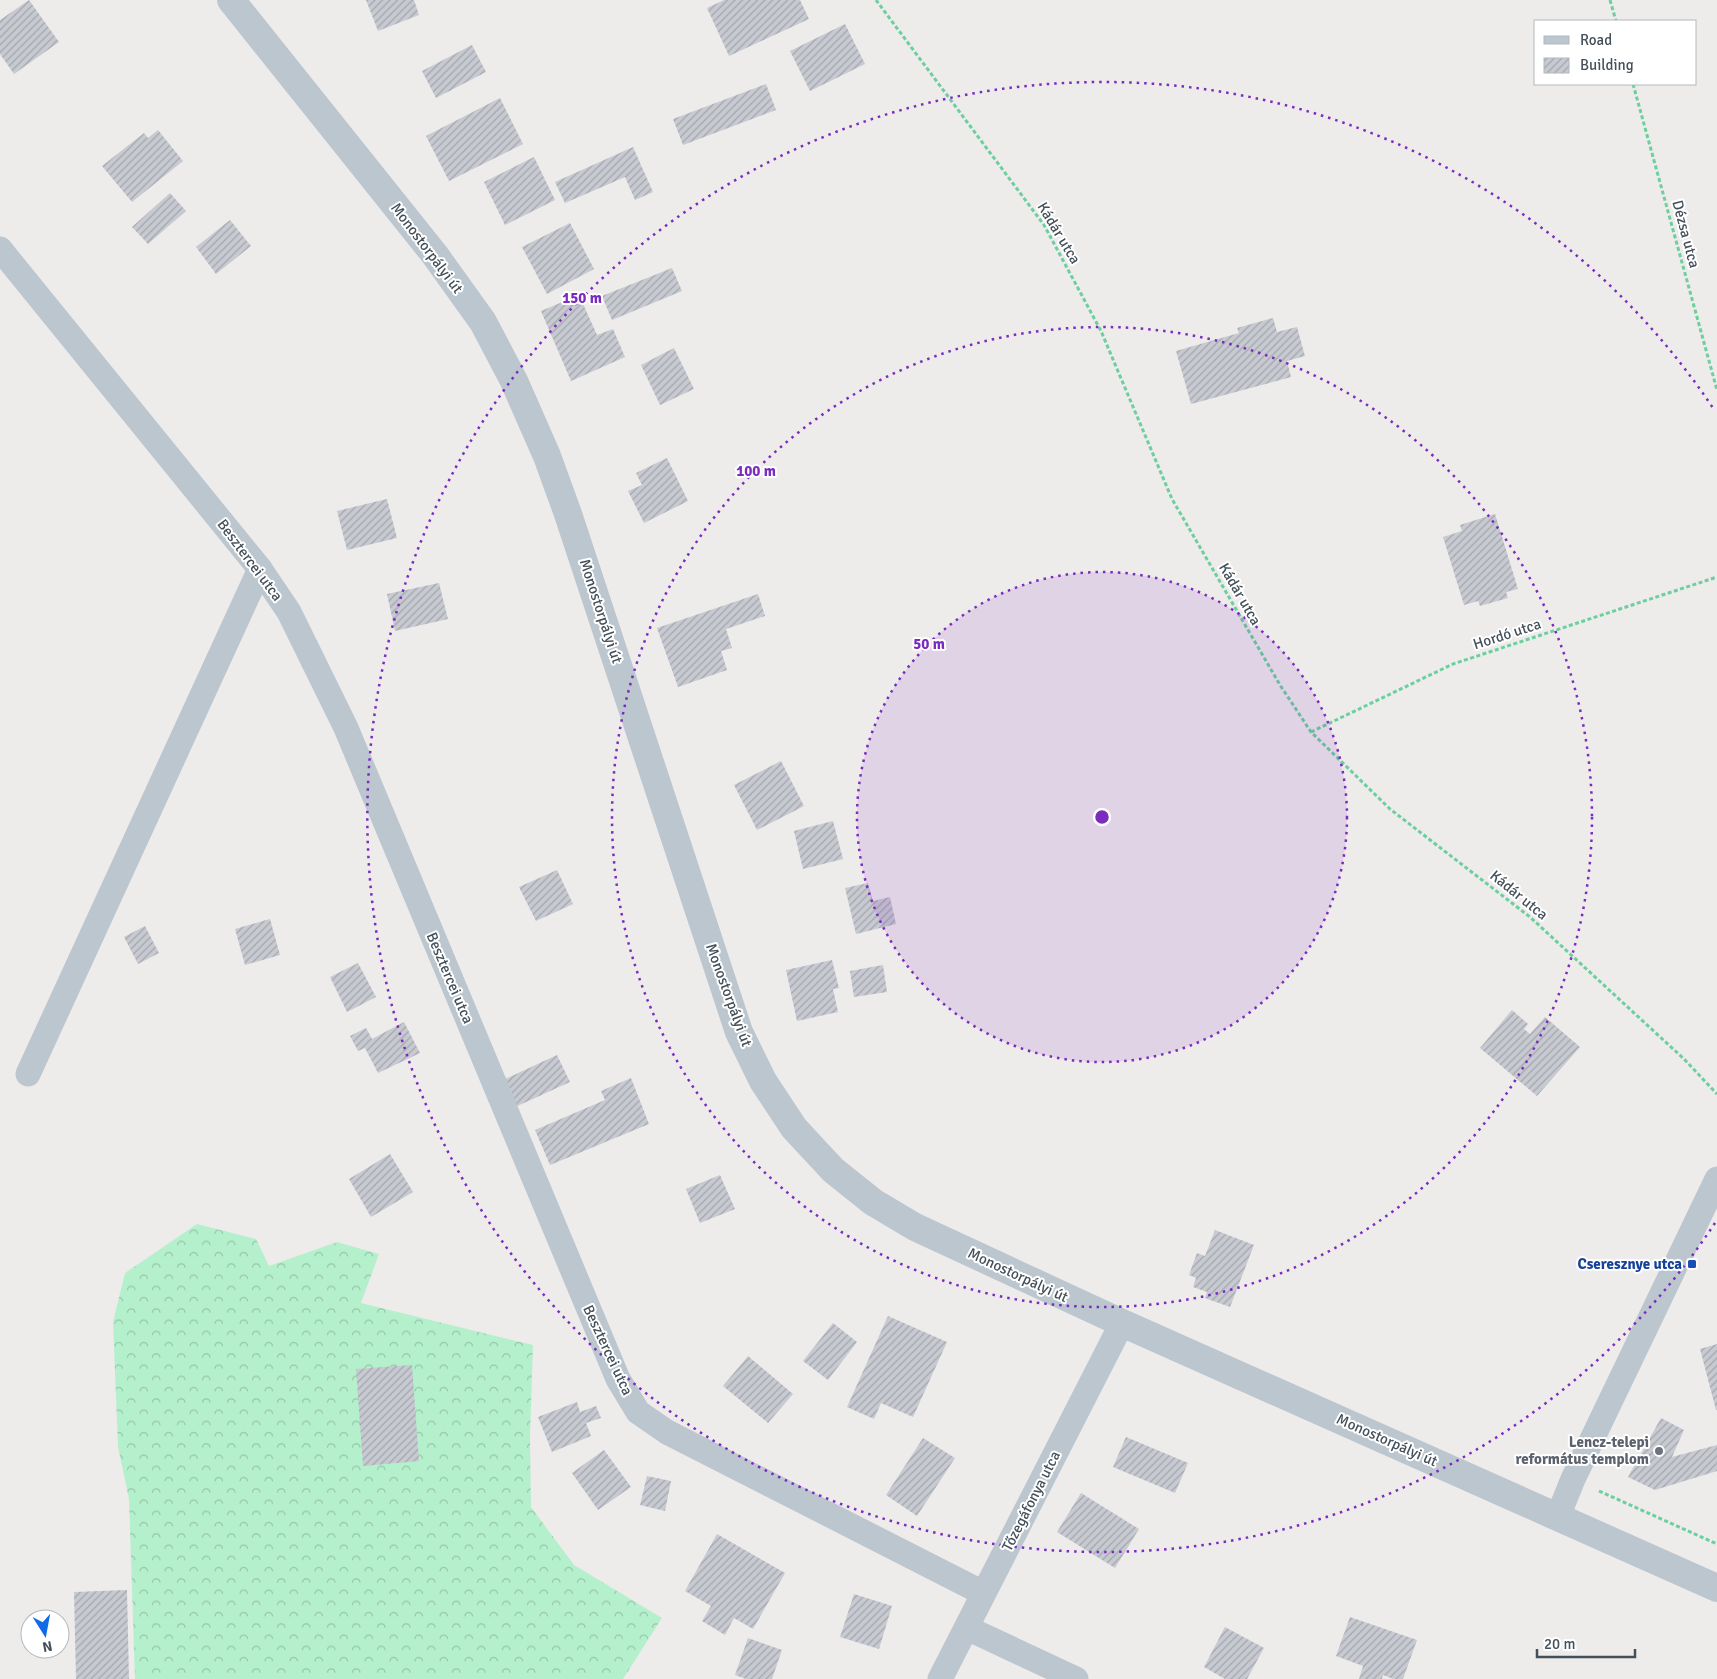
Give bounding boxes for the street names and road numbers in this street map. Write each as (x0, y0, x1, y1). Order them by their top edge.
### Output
street label: Dézsa utca (1668, 198, 1704, 270)
street label: Monostorpályi út (387, 199, 467, 297)
street label: Kádár utca (1034, 199, 1084, 267)
street label: Besztercei utca (213, 516, 287, 604)
street label: Monostorpályi út (576, 557, 626, 665)
street label: Kádár utca (1215, 560, 1265, 628)
street label: Hordó utca (1471, 615, 1543, 653)
street label: Kádár utca (1487, 866, 1551, 924)
street label: Besztercei utca (423, 930, 477, 1026)
street label: Monostorpályi út (702, 941, 756, 1049)
street label: Monostorpályi út (965, 1244, 1071, 1306)
street label: Besztercei utca (579, 1302, 637, 1398)
street label: Monostorpályi út (1334, 1410, 1440, 1470)
street label: Tőzegáfonya utca (998, 1448, 1064, 1554)

